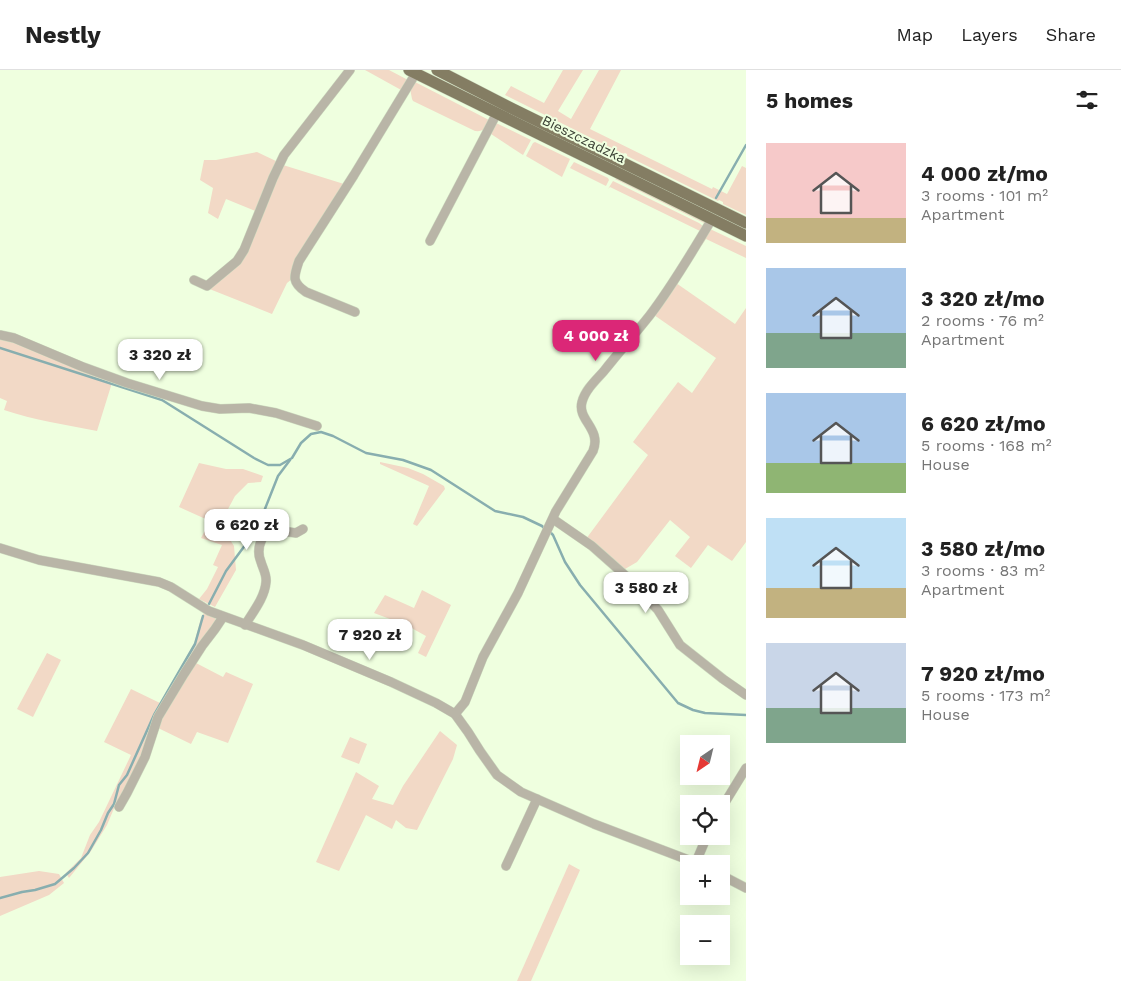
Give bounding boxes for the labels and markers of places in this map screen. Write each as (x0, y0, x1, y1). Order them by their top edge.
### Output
pin: 4 000 zł (544, 320, 648, 362)
pin: 3 320 zł (108, 338, 212, 381)
pin: 6 620 zł (195, 508, 299, 551)
pin: 3 580 zł (594, 572, 698, 614)
pin: 7 920 zł (318, 618, 422, 661)

